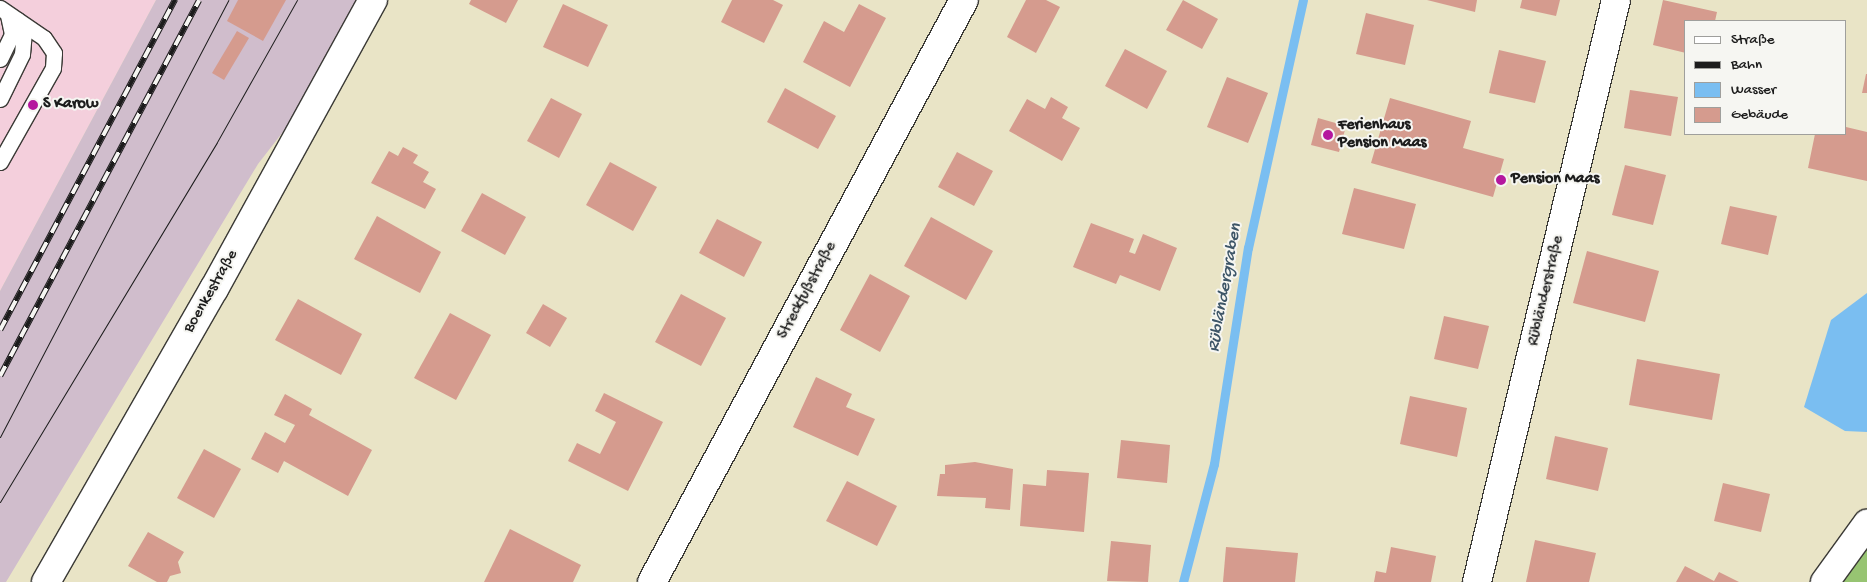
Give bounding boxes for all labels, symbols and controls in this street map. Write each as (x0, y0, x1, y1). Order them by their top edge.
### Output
legend (1684, 20, 1847, 135)
text: Straße (1731, 31, 1775, 49)
text: Bahn (1731, 56, 1762, 74)
text: Wasser (1731, 81, 1776, 99)
place label: S Karow (43, 95, 98, 115)
marker: S Karow (27, 99, 39, 111)
text: Gebäude (1731, 106, 1788, 124)
place label: Ferienhaus Pension Maas (1338, 116, 1426, 154)
marker: Ferienhaus Pension Maas (1322, 129, 1334, 141)
place label: Pension Maas (1511, 170, 1600, 190)
marker: Pension Maas (1495, 174, 1507, 186)
water label: Rübländergraben (1204, 222, 1248, 354)
street label: Rübländerstraße (1525, 234, 1569, 348)
street label: Streckfußstraße (774, 239, 842, 343)
street label: Boenkestraße (181, 247, 243, 337)

